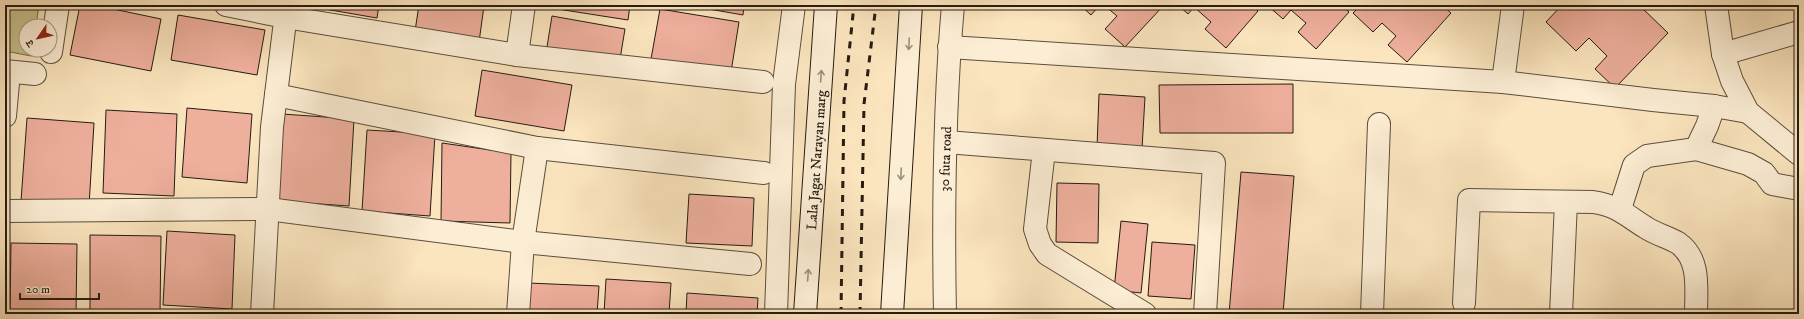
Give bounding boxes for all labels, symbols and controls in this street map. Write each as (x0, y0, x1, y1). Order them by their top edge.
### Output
north arrow (18, 18, 58, 58)
text: उ (22, 36, 38, 50)
one-way arrow (905, 37, 912, 50)
one-way arrow (818, 70, 825, 83)
street label: Lala Jagat Narayan marg (803, 89, 831, 231)
street label: 30 futa road (936, 126, 956, 192)
one-way arrow (897, 167, 904, 180)
one-way arrow (804, 269, 811, 282)
scale bar (20, 275, 99, 301)
text: 20 m (26, 282, 50, 297)

